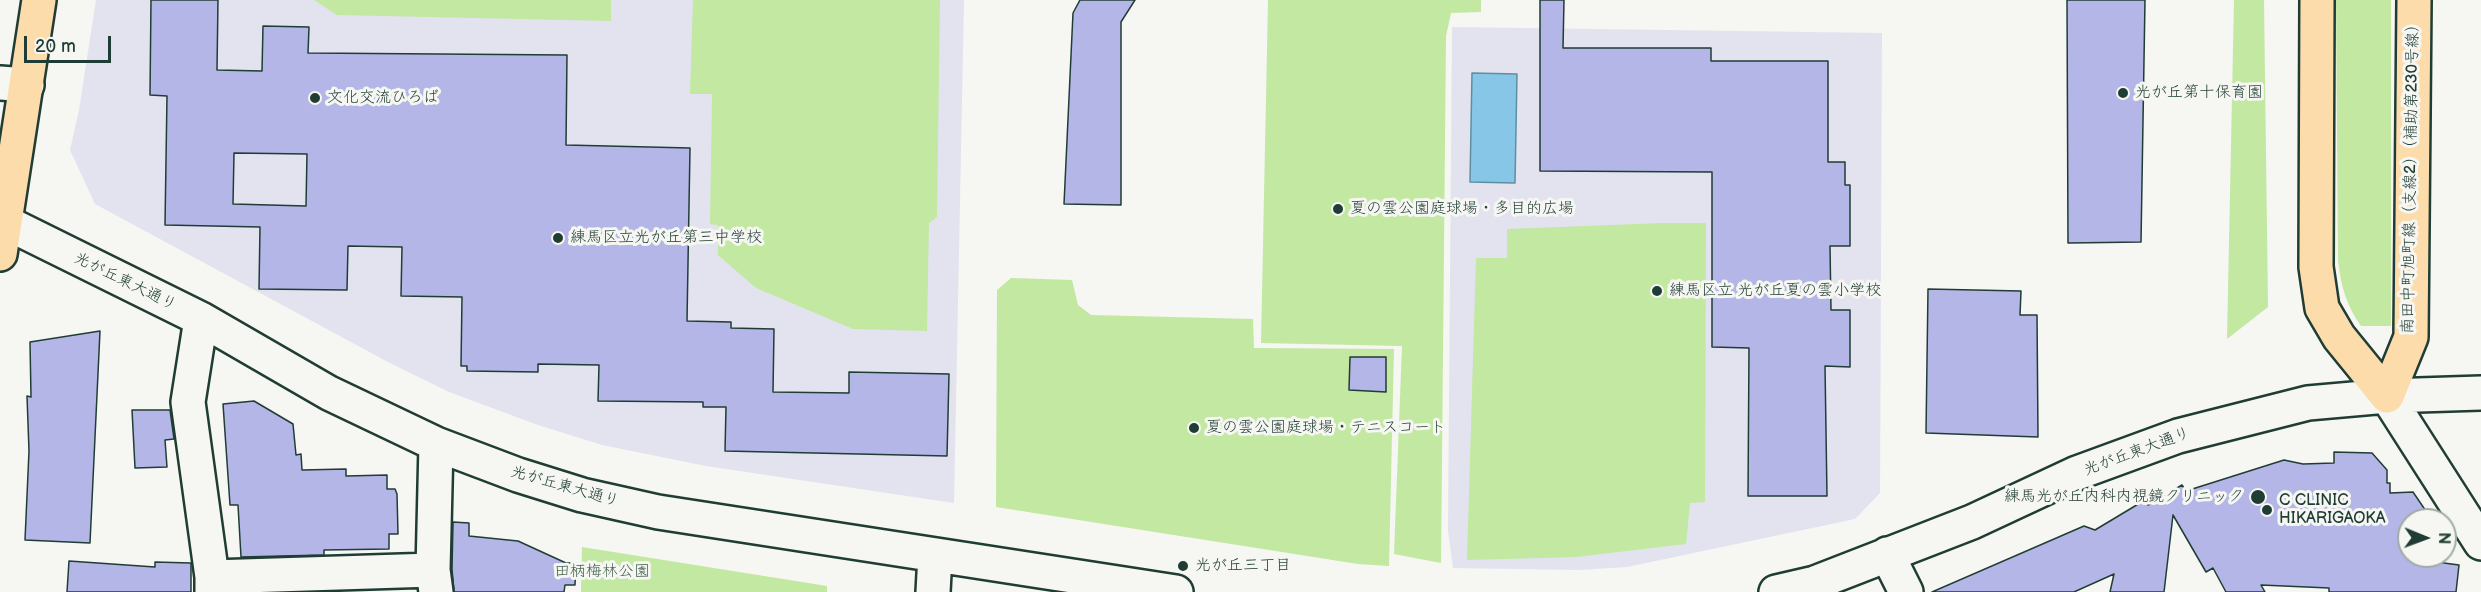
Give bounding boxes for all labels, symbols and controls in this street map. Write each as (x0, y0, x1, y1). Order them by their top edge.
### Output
street label: 南田中町旭町線（支線2）（補助第230号線） (2399, 16, 2423, 334)
scale bar (27, 24, 114, 62)
text: 20 m (35, 36, 76, 57)
place label: 光が丘第十保育園 (2135, 83, 2263, 103)
marker: 光が丘第十保育園 (2116, 86, 2130, 100)
place label: 文化交流ひろば (327, 88, 439, 108)
marker: 文化交流ひろば (308, 91, 322, 105)
place label: 夏の雲公園庭球場・多目的広場 (1350, 199, 1574, 219)
marker: 夏の雲公園庭球場・多目的広場 (1331, 202, 1345, 216)
place label: 練馬区立光が丘第三中学校 (570, 228, 762, 248)
marker: 練馬区立光が丘第三中学校 (551, 231, 565, 245)
street label: 光が丘東大通り (70, 249, 180, 315)
place label: 練馬区立 光が丘夏の雲小学校 (1669, 281, 1881, 301)
marker: 練馬区立 光が丘夏の雲小学校 (1650, 284, 1664, 298)
place label: 夏の雲公園庭球場・テニスコート (1206, 418, 1446, 438)
marker: 夏の雲公園庭球場・テニスコート (1187, 421, 1201, 435)
street label: 光が丘東大通り (2081, 424, 2193, 480)
street label: 光が丘東大通り (509, 462, 621, 512)
place label: 練馬光が丘内科内視鏡クリニック (2004, 487, 2244, 507)
marker: 練馬光が丘内科内視鏡クリニック (2249, 488, 2267, 506)
place label: C CLINIC HIKARIGAOKA (2279, 491, 2385, 529)
marker: C CLINIC HIKARIGAOKA (2260, 503, 2274, 517)
north arrow (2397, 508, 2457, 568)
text: N (2434, 532, 2453, 544)
place label: 光が丘三丁目 (1195, 556, 1291, 576)
marker: 光が丘三丁目 (1176, 559, 1190, 573)
park label: 田柄梅林公園 (554, 562, 650, 582)

